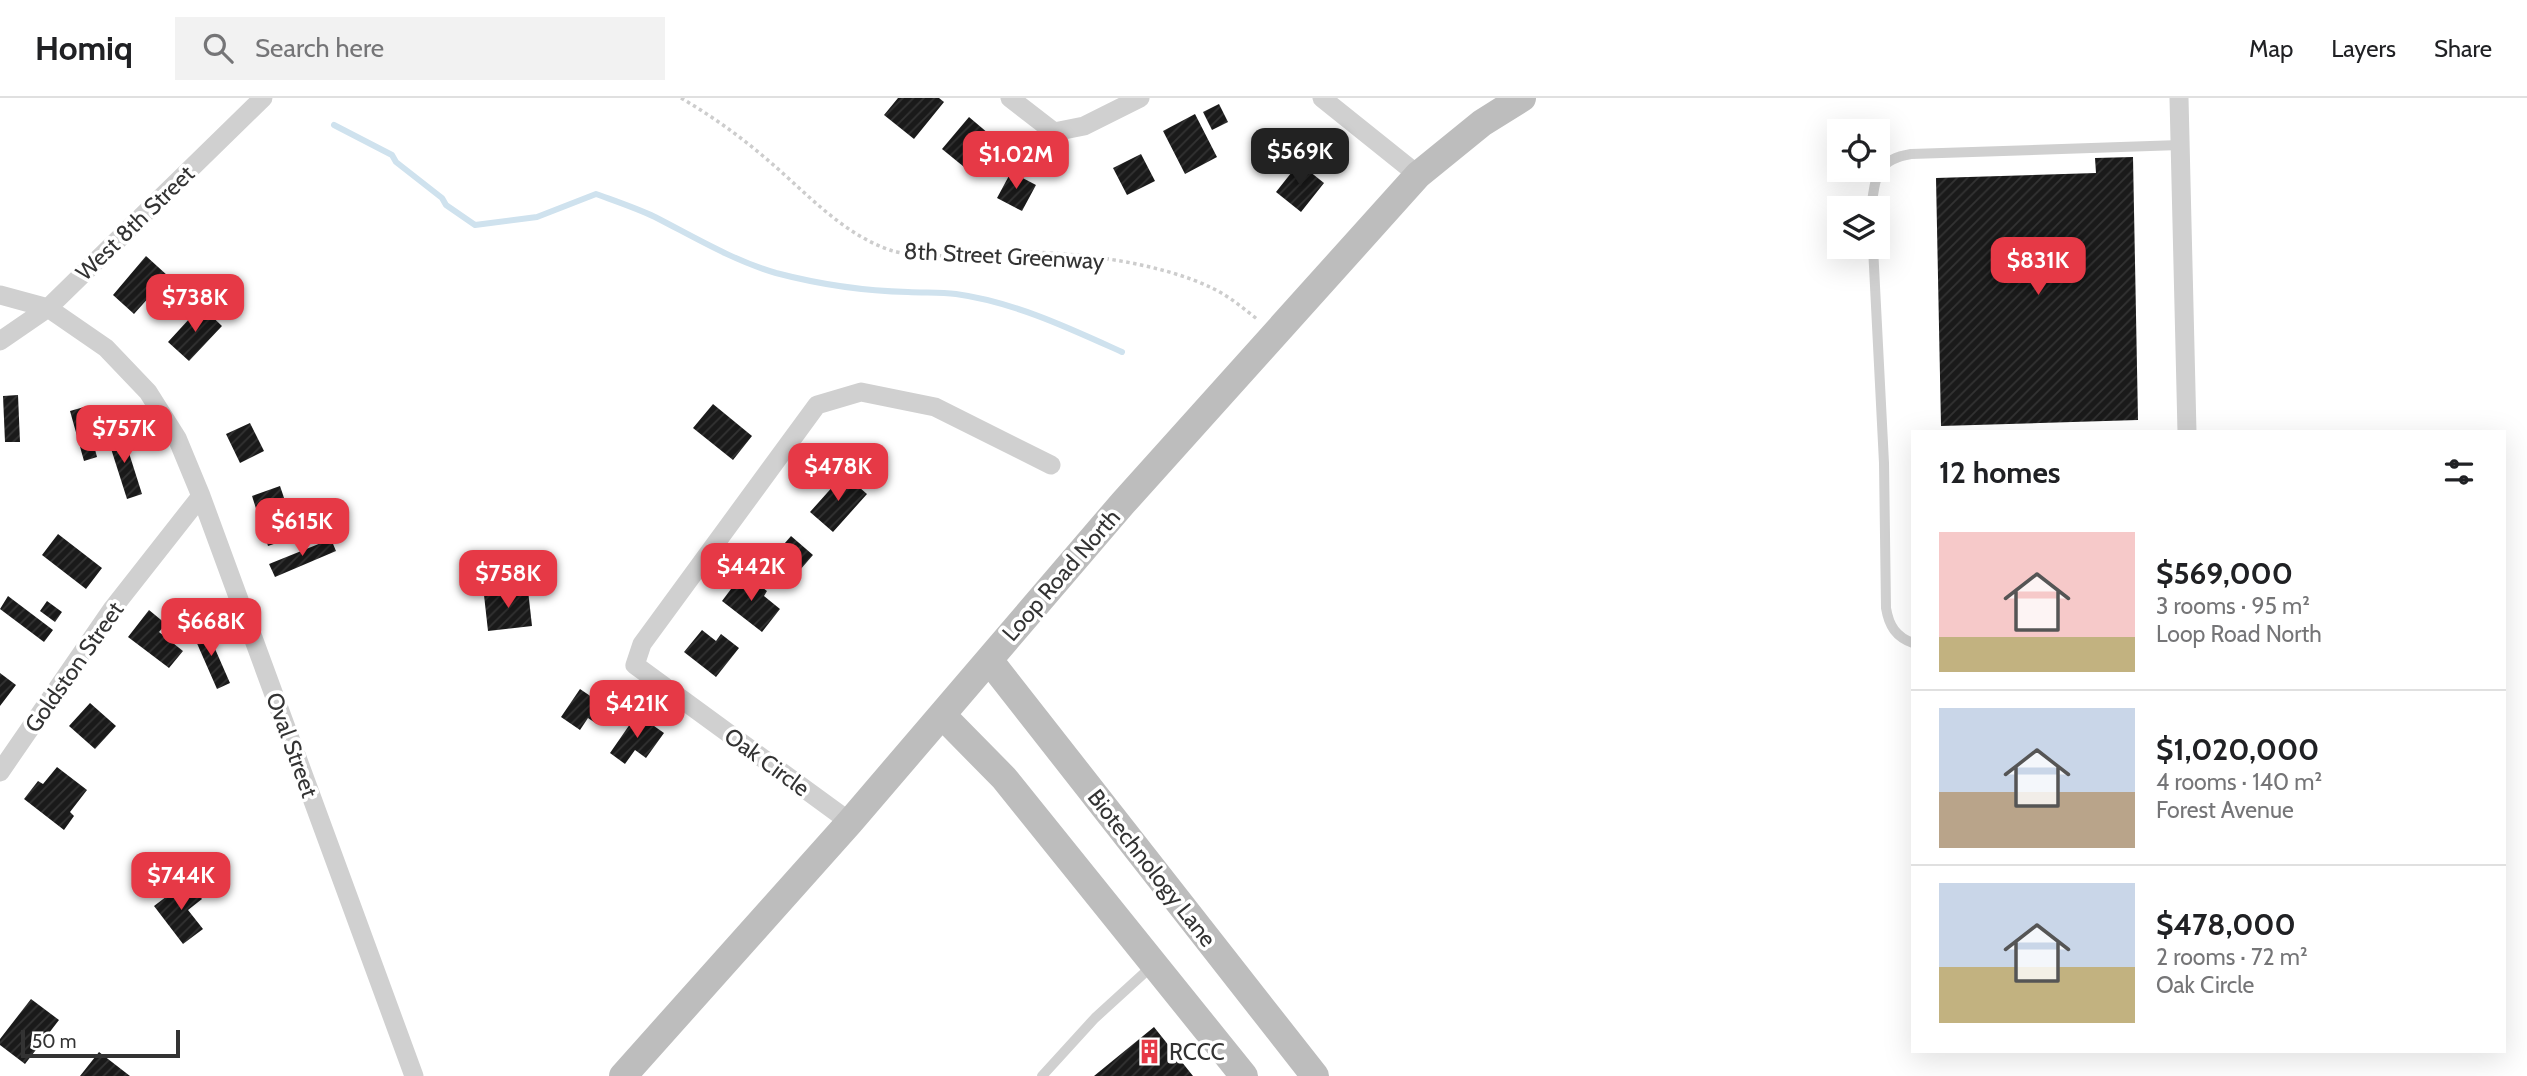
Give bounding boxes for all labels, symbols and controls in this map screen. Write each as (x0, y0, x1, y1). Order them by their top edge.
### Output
search box (175, 17, 665, 80)
text: Homiq (35, 28, 133, 68)
icon: search (199, 29, 237, 67)
text: Search here (255, 32, 384, 64)
text: Map (2249, 34, 2293, 63)
text: Layers (2331, 34, 2396, 63)
text: Share (2434, 34, 2492, 63)
map controls (1827, 119, 1890, 259)
button: locate (1827, 119, 1890, 182)
pin: $569K (1251, 129, 1349, 188)
pin: $1.02M (959, 132, 1073, 191)
text: $569K (1267, 137, 1333, 165)
text: $1.02M (979, 140, 1053, 168)
street label: West 8th Street (70, 159, 200, 286)
button: layers (1827, 196, 1890, 259)
street label: 8th Street Greenway (903, 237, 1105, 275)
pin: $831K (1989, 238, 2087, 297)
text: $831K (2007, 246, 2069, 274)
pin: $738K (146, 274, 244, 334)
text: $738K (162, 283, 228, 311)
pin: $757K (75, 406, 173, 465)
text: $757K (92, 414, 156, 442)
pin: $478K (789, 444, 887, 503)
text: $478K (804, 452, 872, 480)
icon: filters (2440, 453, 2478, 491)
text: 12 homes (1939, 454, 2061, 491)
pin: $615K (253, 498, 351, 558)
street label: Loop Road North (996, 503, 1126, 647)
text: $615K (271, 507, 333, 535)
pin: $442K (702, 544, 800, 603)
pin: $758K (459, 550, 557, 610)
text: $442K (717, 552, 785, 580)
text: $569,000 (2156, 555, 2293, 592)
text: $758K (475, 559, 541, 587)
icon: home (1995, 560, 2079, 644)
text: 3 rooms · 95 m² (2156, 592, 2310, 620)
street label: Goldston Street (19, 596, 129, 738)
pin: $668K (162, 598, 260, 658)
text: $668K (177, 607, 245, 635)
text: Loop Road North (2156, 620, 2322, 648)
pin: $421K (588, 680, 686, 740)
street label: Oval Street (260, 689, 324, 802)
text: $421K (606, 689, 668, 717)
street label: Oak Circle (719, 722, 815, 802)
text: $1,020,000 (2156, 731, 2319, 768)
icon: home (1995, 736, 2079, 820)
text: 4 rooms · 140 m² (2156, 768, 2322, 796)
street label: Biotechnology Lane (1082, 784, 1222, 953)
text: Forest Avenue (2156, 796, 2294, 824)
pin: $744K (132, 852, 230, 912)
text: $744K (147, 861, 215, 889)
text: $478,000 (2156, 906, 2296, 943)
icon: home (1995, 911, 2079, 995)
text: 2 rooms · 72 m² (2156, 943, 2308, 971)
text: Oak Circle (2156, 971, 2254, 999)
scale bar (21, 1027, 180, 1059)
text: 50 m (32, 1030, 76, 1053)
building icon: RCCC (1135, 1038, 1163, 1066)
place label: RCCC (1169, 1038, 1225, 1066)

